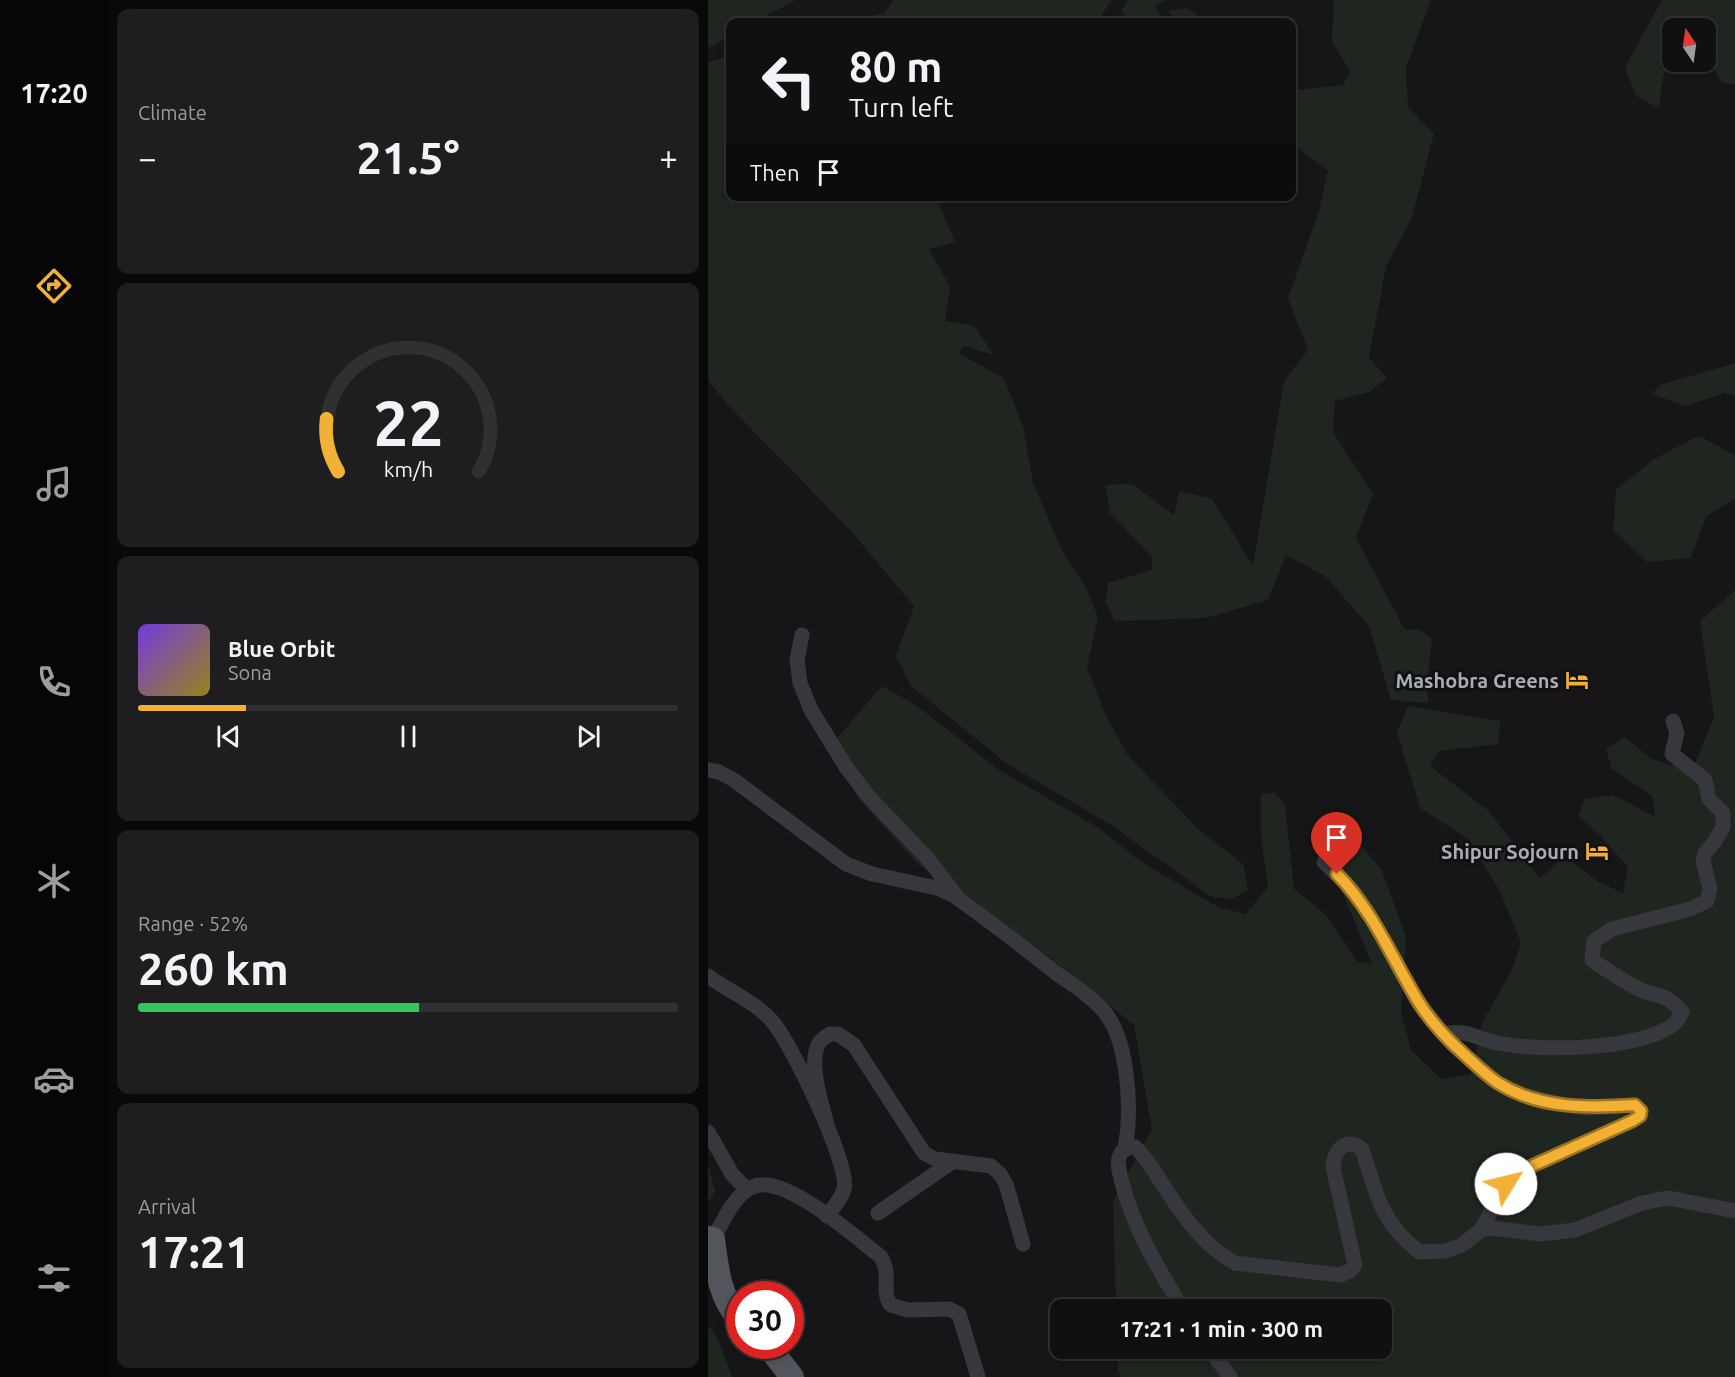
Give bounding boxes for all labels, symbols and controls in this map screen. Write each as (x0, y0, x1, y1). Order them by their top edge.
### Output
north arrow (1662, 18, 1716, 72)
map controls (1662, 18, 1716, 72)
icon: left (750, 42, 828, 120)
text: 80 m (849, 43, 943, 90)
text: 17:20 (20, 78, 88, 108)
text: Turn left (849, 92, 953, 122)
text: Climate (138, 101, 207, 124)
text: 21.5° (356, 132, 460, 183)
text: − (138, 139, 157, 176)
text: + (659, 139, 678, 176)
icon: arrive (812, 156, 845, 189)
text: Then (750, 160, 800, 185)
icon: directions (33, 265, 75, 307)
text: 22 (373, 388, 443, 458)
text: km/h (383, 457, 433, 481)
icon: music (33, 463, 75, 505)
text: Blue Orbit (228, 636, 335, 661)
icon: phone (33, 661, 75, 703)
text: Sona (228, 661, 272, 684)
hotel icon: Mashobra Greens (1564, 667, 1590, 693)
place label: Mashobra Greens (1395, 669, 1559, 692)
icon: previous (212, 720, 245, 753)
icon: pause (392, 720, 425, 753)
icon: next (572, 720, 605, 753)
pin (1311, 812, 1362, 874)
icon: arrive (1320, 821, 1353, 854)
hotel icon: Shipur Sojourn (1584, 838, 1610, 864)
place label: Shipur Sojourn (1441, 840, 1579, 863)
icon: climate (33, 860, 75, 902)
text: Range · 52% (138, 912, 248, 935)
text: 260 km (138, 943, 289, 994)
icon: car (33, 1058, 75, 1100)
position arrow (1474, 1152, 1538, 1216)
text: Arrival (138, 1195, 196, 1218)
text: 17:21 (138, 1226, 251, 1277)
icon: filters (33, 1257, 75, 1299)
speed limit sign: 30 (726, 1281, 804, 1359)
text: 17:21 · 1 min · 300 m (1119, 1316, 1323, 1341)

